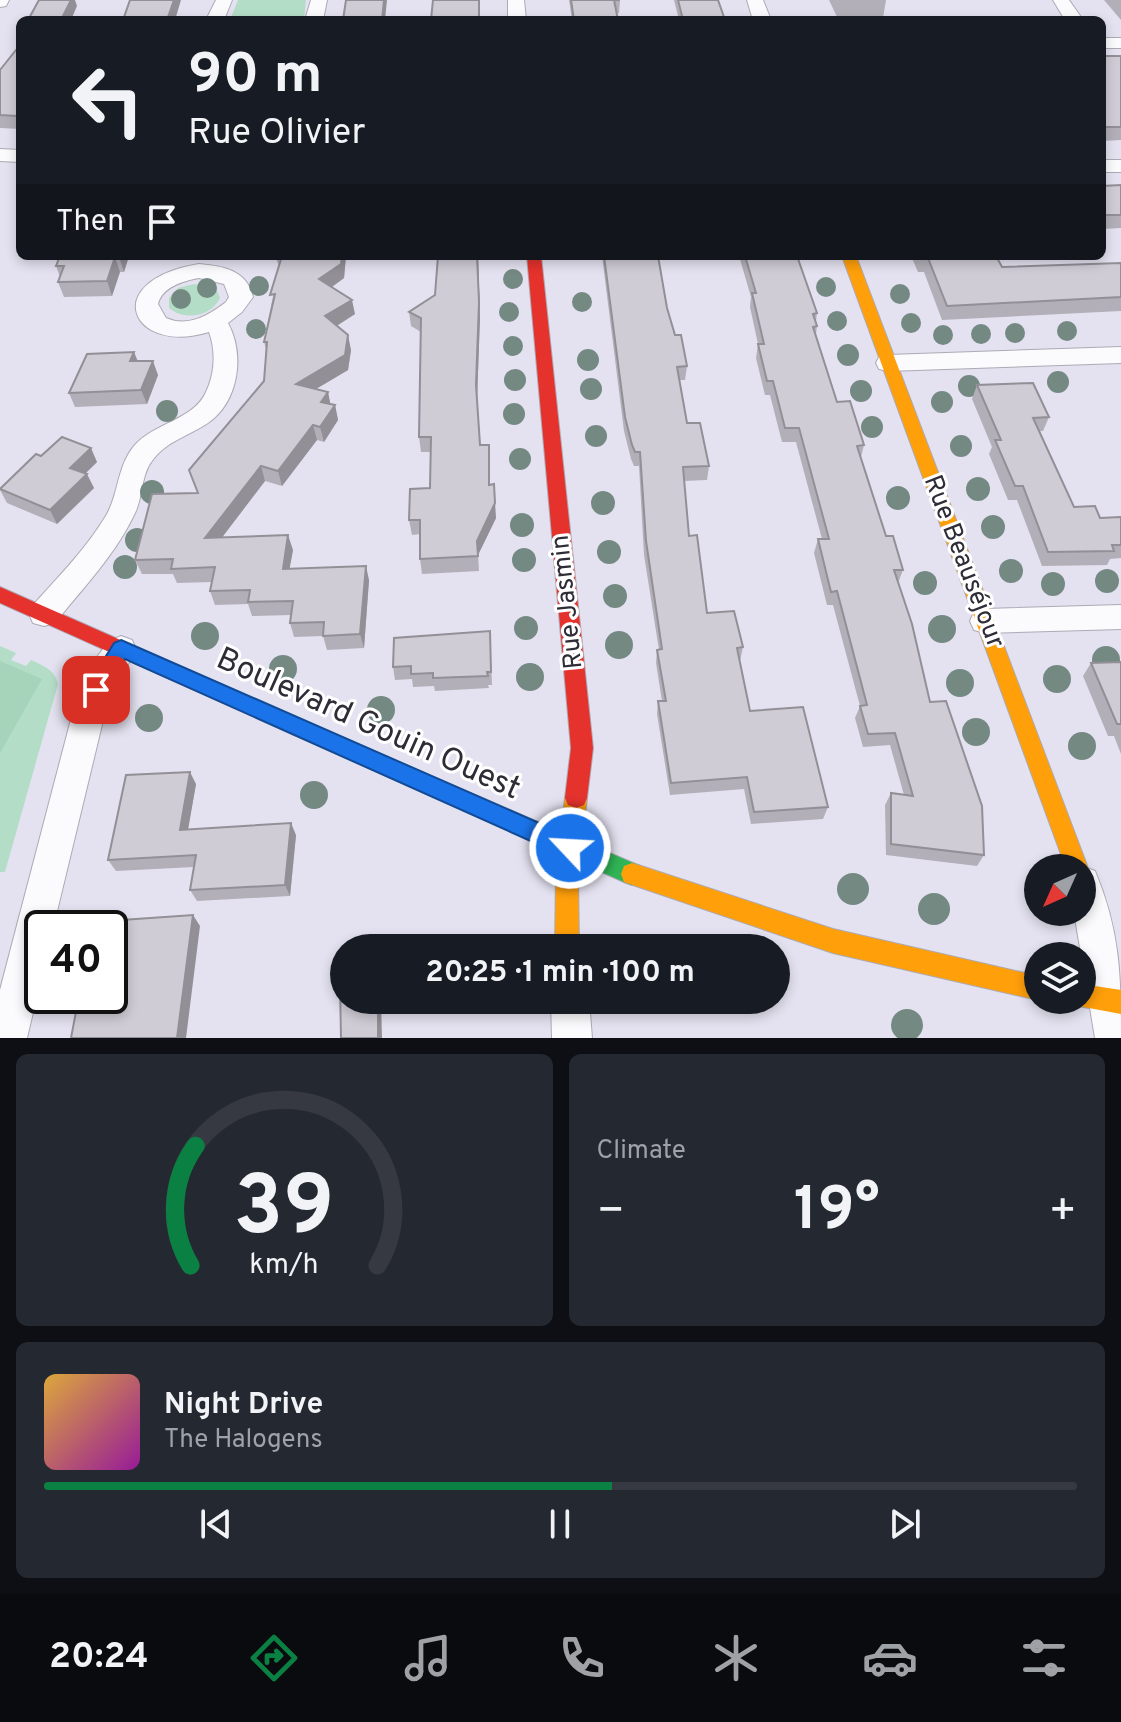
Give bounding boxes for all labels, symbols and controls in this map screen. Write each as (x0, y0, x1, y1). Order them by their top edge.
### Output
text: 90 m (188, 42, 323, 112)
icon: left (56, 48, 160, 152)
text: Rue Olivier (188, 111, 365, 157)
icon: arrive (140, 200, 184, 244)
text: Then (56, 204, 124, 241)
street label: Rue Beauséjour (915, 471, 1011, 653)
street label: Rue Jasmin (545, 533, 591, 671)
street label: Boulevard Gouin Ouest (210, 640, 526, 810)
pin (62, 656, 130, 724)
icon: arrive (74, 668, 118, 712)
position arrow (528, 806, 612, 890)
north arrow (1024, 854, 1096, 926)
map controls (1024, 854, 1096, 1014)
speed limit sign: 40 (24, 910, 128, 1014)
button: layers (1024, 942, 1096, 1014)
text: 20:25 · 1 min · 100 m (425, 955, 695, 992)
text: Climate (597, 1135, 686, 1168)
text: 39 (234, 1159, 335, 1264)
text: 19° (794, 1175, 880, 1251)
text: − (597, 1185, 625, 1241)
text: + (1049, 1185, 1077, 1241)
text: km/h (250, 1248, 319, 1284)
text: Night Drive (164, 1387, 323, 1424)
text: The Halogens (164, 1424, 323, 1457)
icon: previous (194, 1502, 238, 1546)
icon: pause (538, 1502, 582, 1546)
icon: next (883, 1502, 927, 1546)
icon: directions (246, 1630, 302, 1686)
icon: music (400, 1630, 456, 1686)
icon: phone (554, 1630, 610, 1686)
icon: climate (708, 1630, 764, 1686)
icon: car (862, 1630, 918, 1686)
icon: filters (1016, 1630, 1072, 1686)
text: 20:24 (49, 1635, 149, 1681)

